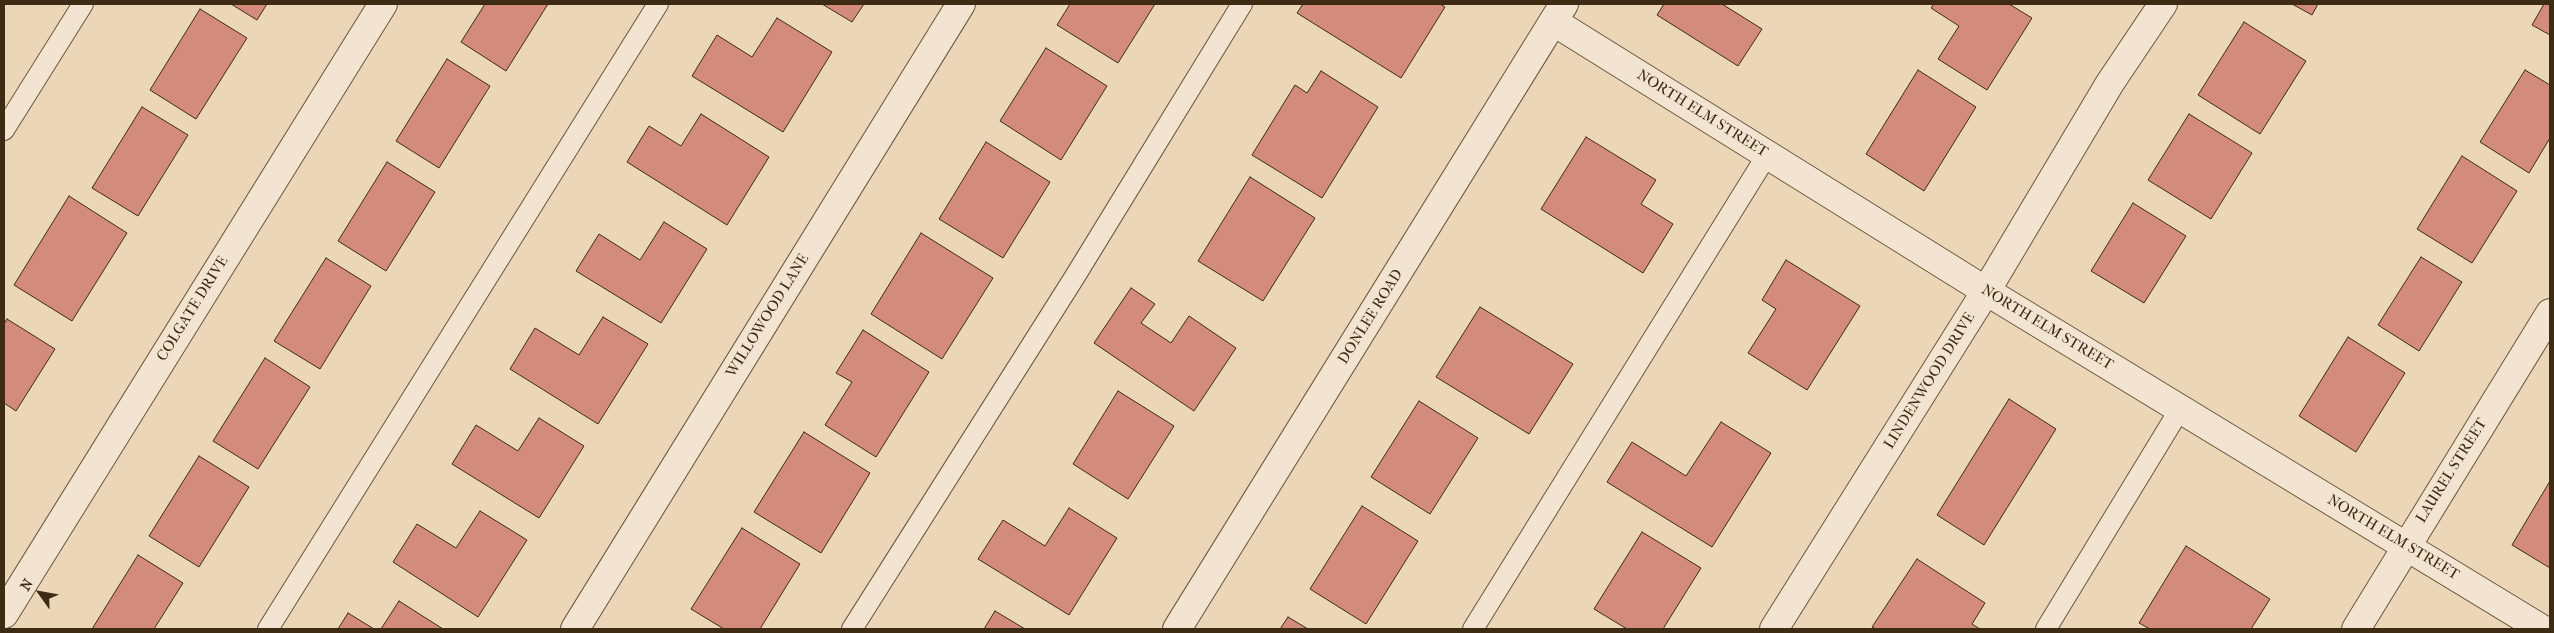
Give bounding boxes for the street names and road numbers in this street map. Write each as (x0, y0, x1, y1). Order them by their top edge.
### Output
street label: NORTH ELM STREET (1633, 66, 1771, 162)
street label: WILLOWOOD LANE (723, 251, 813, 381)
street label: COLGATE DRIVE (154, 253, 232, 365)
street label: DONLEE ROAD (1335, 266, 1407, 368)
street label: NORTH ELM STREET (1978, 281, 2116, 375)
street label: LINDENWOOD DRIVE (1881, 309, 1979, 453)
street label: LAUREL STREET (2413, 415, 2491, 527)
street label: NORTH ELM STREET (2324, 491, 2462, 585)

